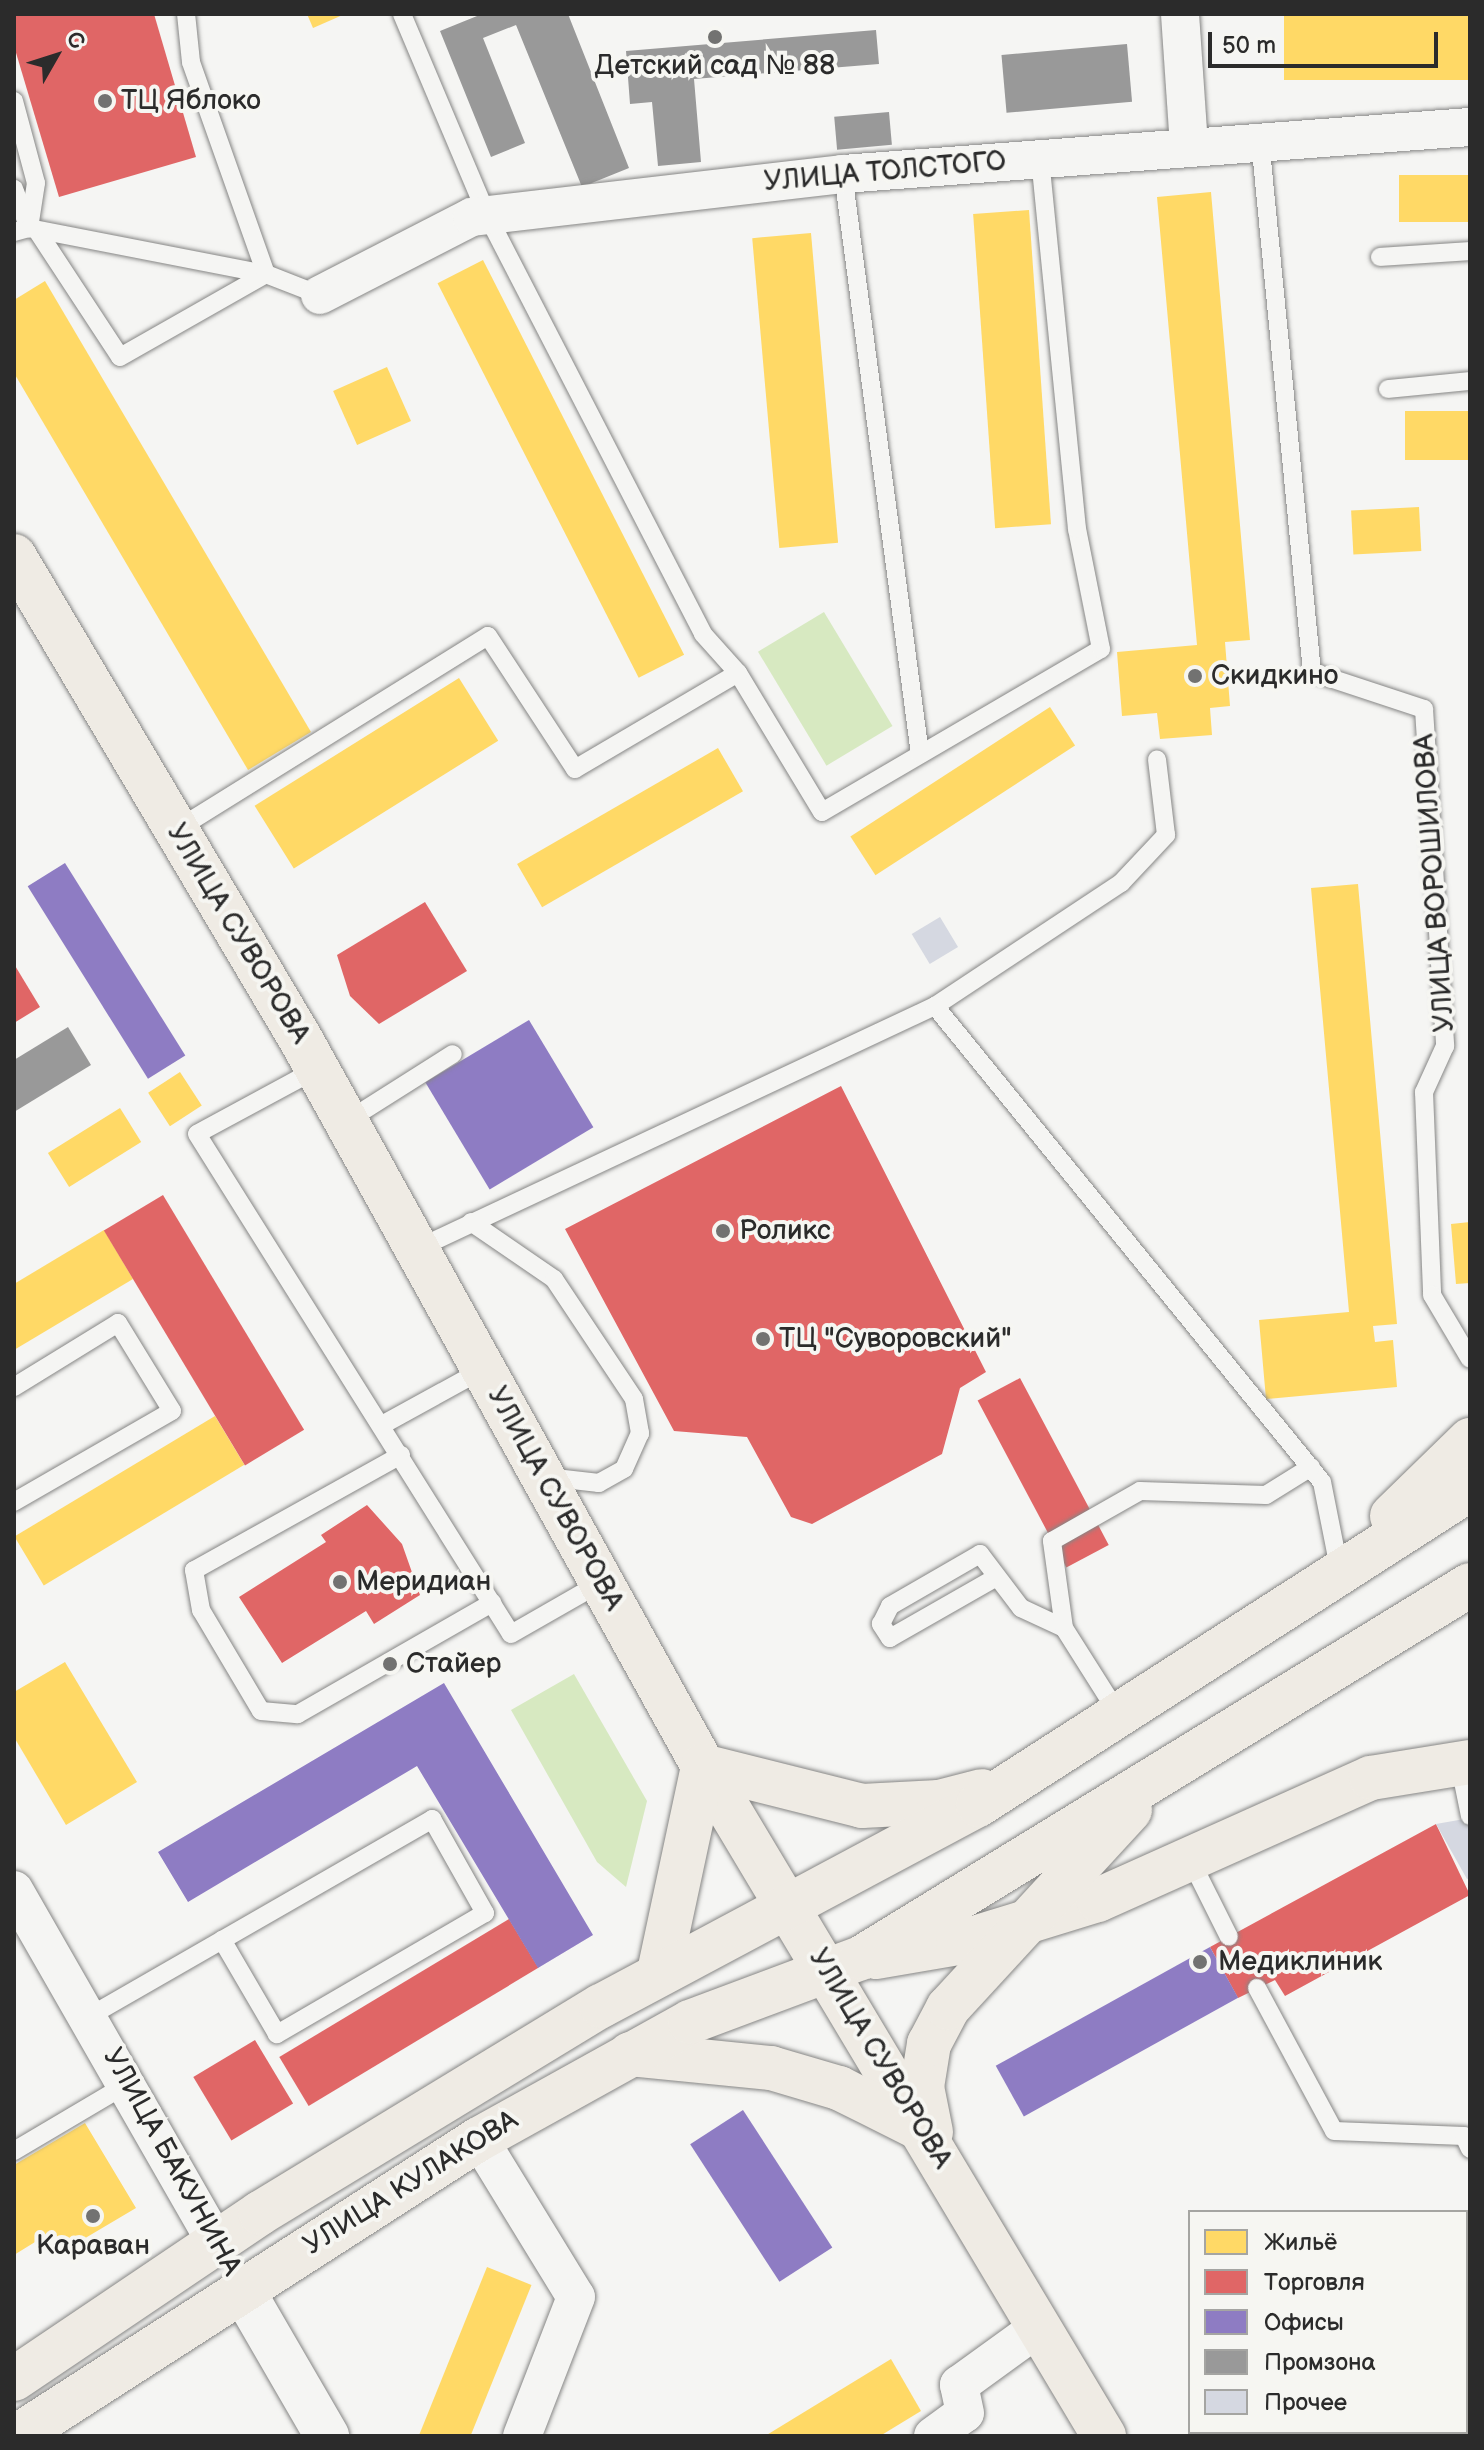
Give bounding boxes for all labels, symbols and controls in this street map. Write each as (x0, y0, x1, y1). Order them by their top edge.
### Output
north arrow (16, 16, 96, 96)
scale bar (1212, 16, 1442, 66)
text: С (60, 26, 90, 55)
marker: Детский сад № 88 (706, 28, 724, 46)
text: 50 m (1222, 31, 1276, 60)
place label: Детский сад № 88 (595, 49, 835, 83)
place label: ТЦ Яблоко (121, 84, 261, 118)
marker: ТЦ Яблоко (96, 92, 114, 110)
street label: УЛИЦА ТОЛСТОГО (763, 145, 1007, 199)
place label: Скидкино (1211, 659, 1338, 693)
marker: Скидкино (1186, 667, 1204, 685)
street label: УЛИЦА ВОРОШИЛОВА (1408, 733, 1462, 1033)
street label: УЛИЦА СУВОРОВА (159, 818, 317, 1050)
place label: Роликс (739, 1214, 831, 1248)
marker: Роликс (714, 1222, 732, 1240)
place label: ТЦ "Суворовский" (779, 1322, 1012, 1356)
marker: ТЦ "Суворовский" (754, 1330, 772, 1348)
street label: УЛИЦА СУВОРОВА (480, 1381, 630, 1617)
place label: Меридиан (356, 1565, 491, 1599)
marker: Меридиан (331, 1573, 349, 1591)
place label: Стайер (406, 1647, 501, 1681)
marker: Стайер (381, 1655, 399, 1673)
street label: УЛИЦА СУВОРОВА (801, 1943, 959, 2175)
place label: Медиклиник (1218, 1945, 1382, 1979)
marker: Медиклиник (1189, 1951, 1211, 1973)
street label: УЛИЦА БАКУНИНА (96, 2042, 248, 2282)
street label: УЛИЦА КУЛАКОВА (298, 2103, 524, 2263)
marker: Караван (84, 2207, 102, 2225)
legend (1188, 2210, 1468, 2434)
text: Жильё (1264, 2228, 1337, 2257)
place label: Караван (36, 2229, 150, 2263)
text: Торговля (1264, 2268, 1365, 2297)
text: Офисы (1264, 2308, 1344, 2337)
text: Промзона (1264, 2348, 1376, 2377)
text: Прочее (1264, 2388, 1347, 2417)

